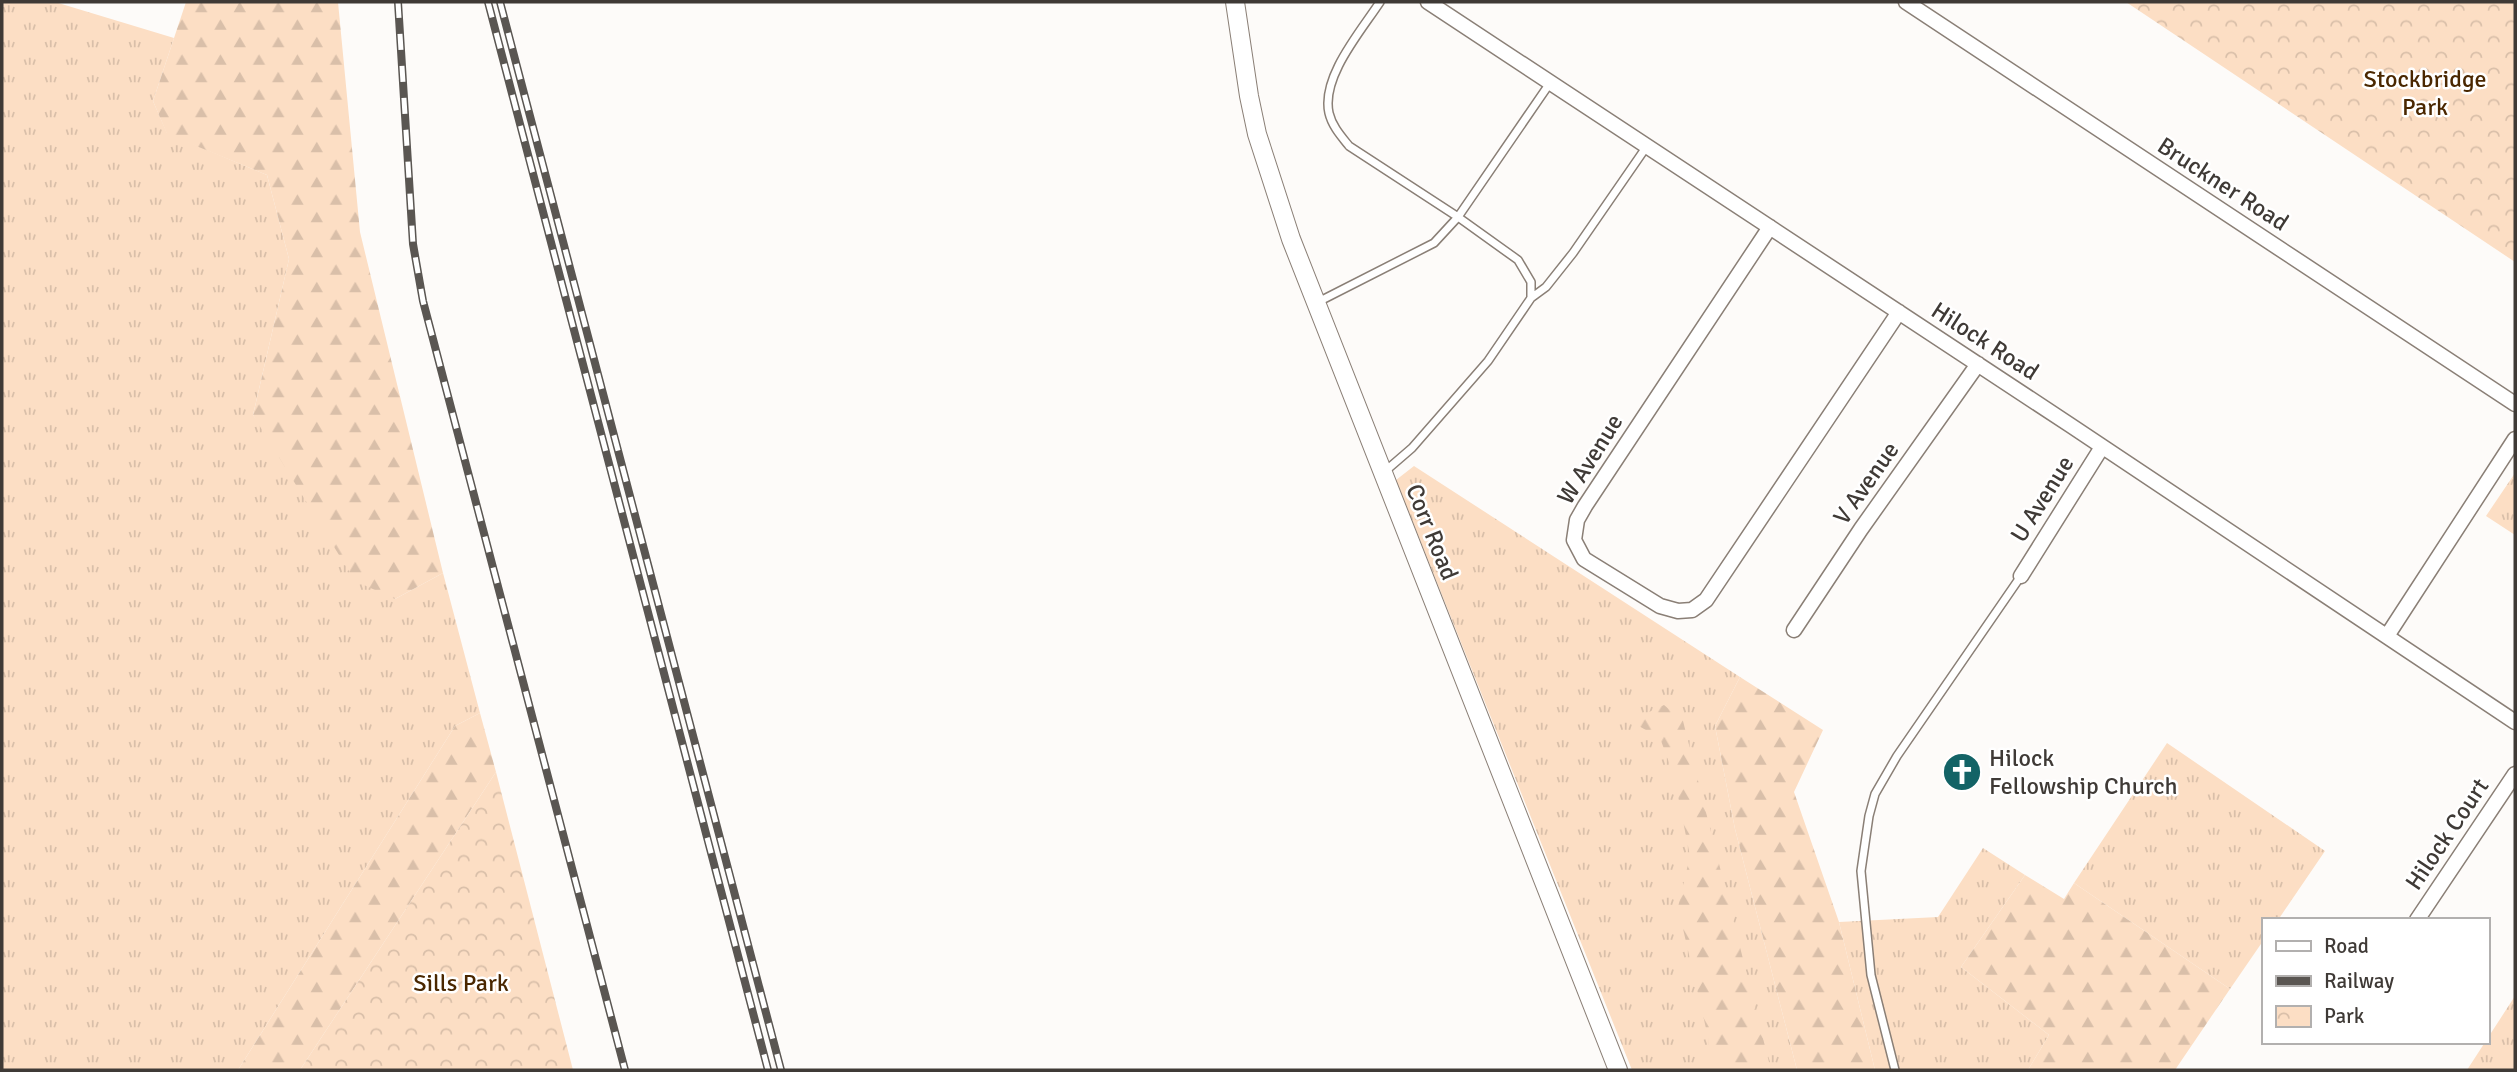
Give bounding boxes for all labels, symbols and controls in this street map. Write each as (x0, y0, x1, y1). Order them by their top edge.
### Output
park label: Stockbridge Park (2363, 64, 2487, 122)
street label: Bruckner Road (2152, 131, 2294, 237)
street label: Hilock Road (1926, 295, 2044, 387)
street label: W Avenue (1551, 408, 1629, 510)
street label: V Avenue (1827, 436, 1905, 530)
street label: U Avenue (2004, 450, 2080, 548)
street label: Corr Road (1399, 480, 1465, 584)
place label: Hilock Fellowship Church (1989, 743, 2178, 801)
church icon: Hilock Fellowship Church (1941, 751, 1983, 793)
street label: Hilock Court (2399, 772, 2495, 896)
legend (2262, 918, 2489, 1044)
text: Road (2324, 933, 2369, 959)
park label: Sills Park (413, 968, 509, 998)
text: Railway (2324, 968, 2394, 994)
text: Park (2324, 1003, 2365, 1029)

